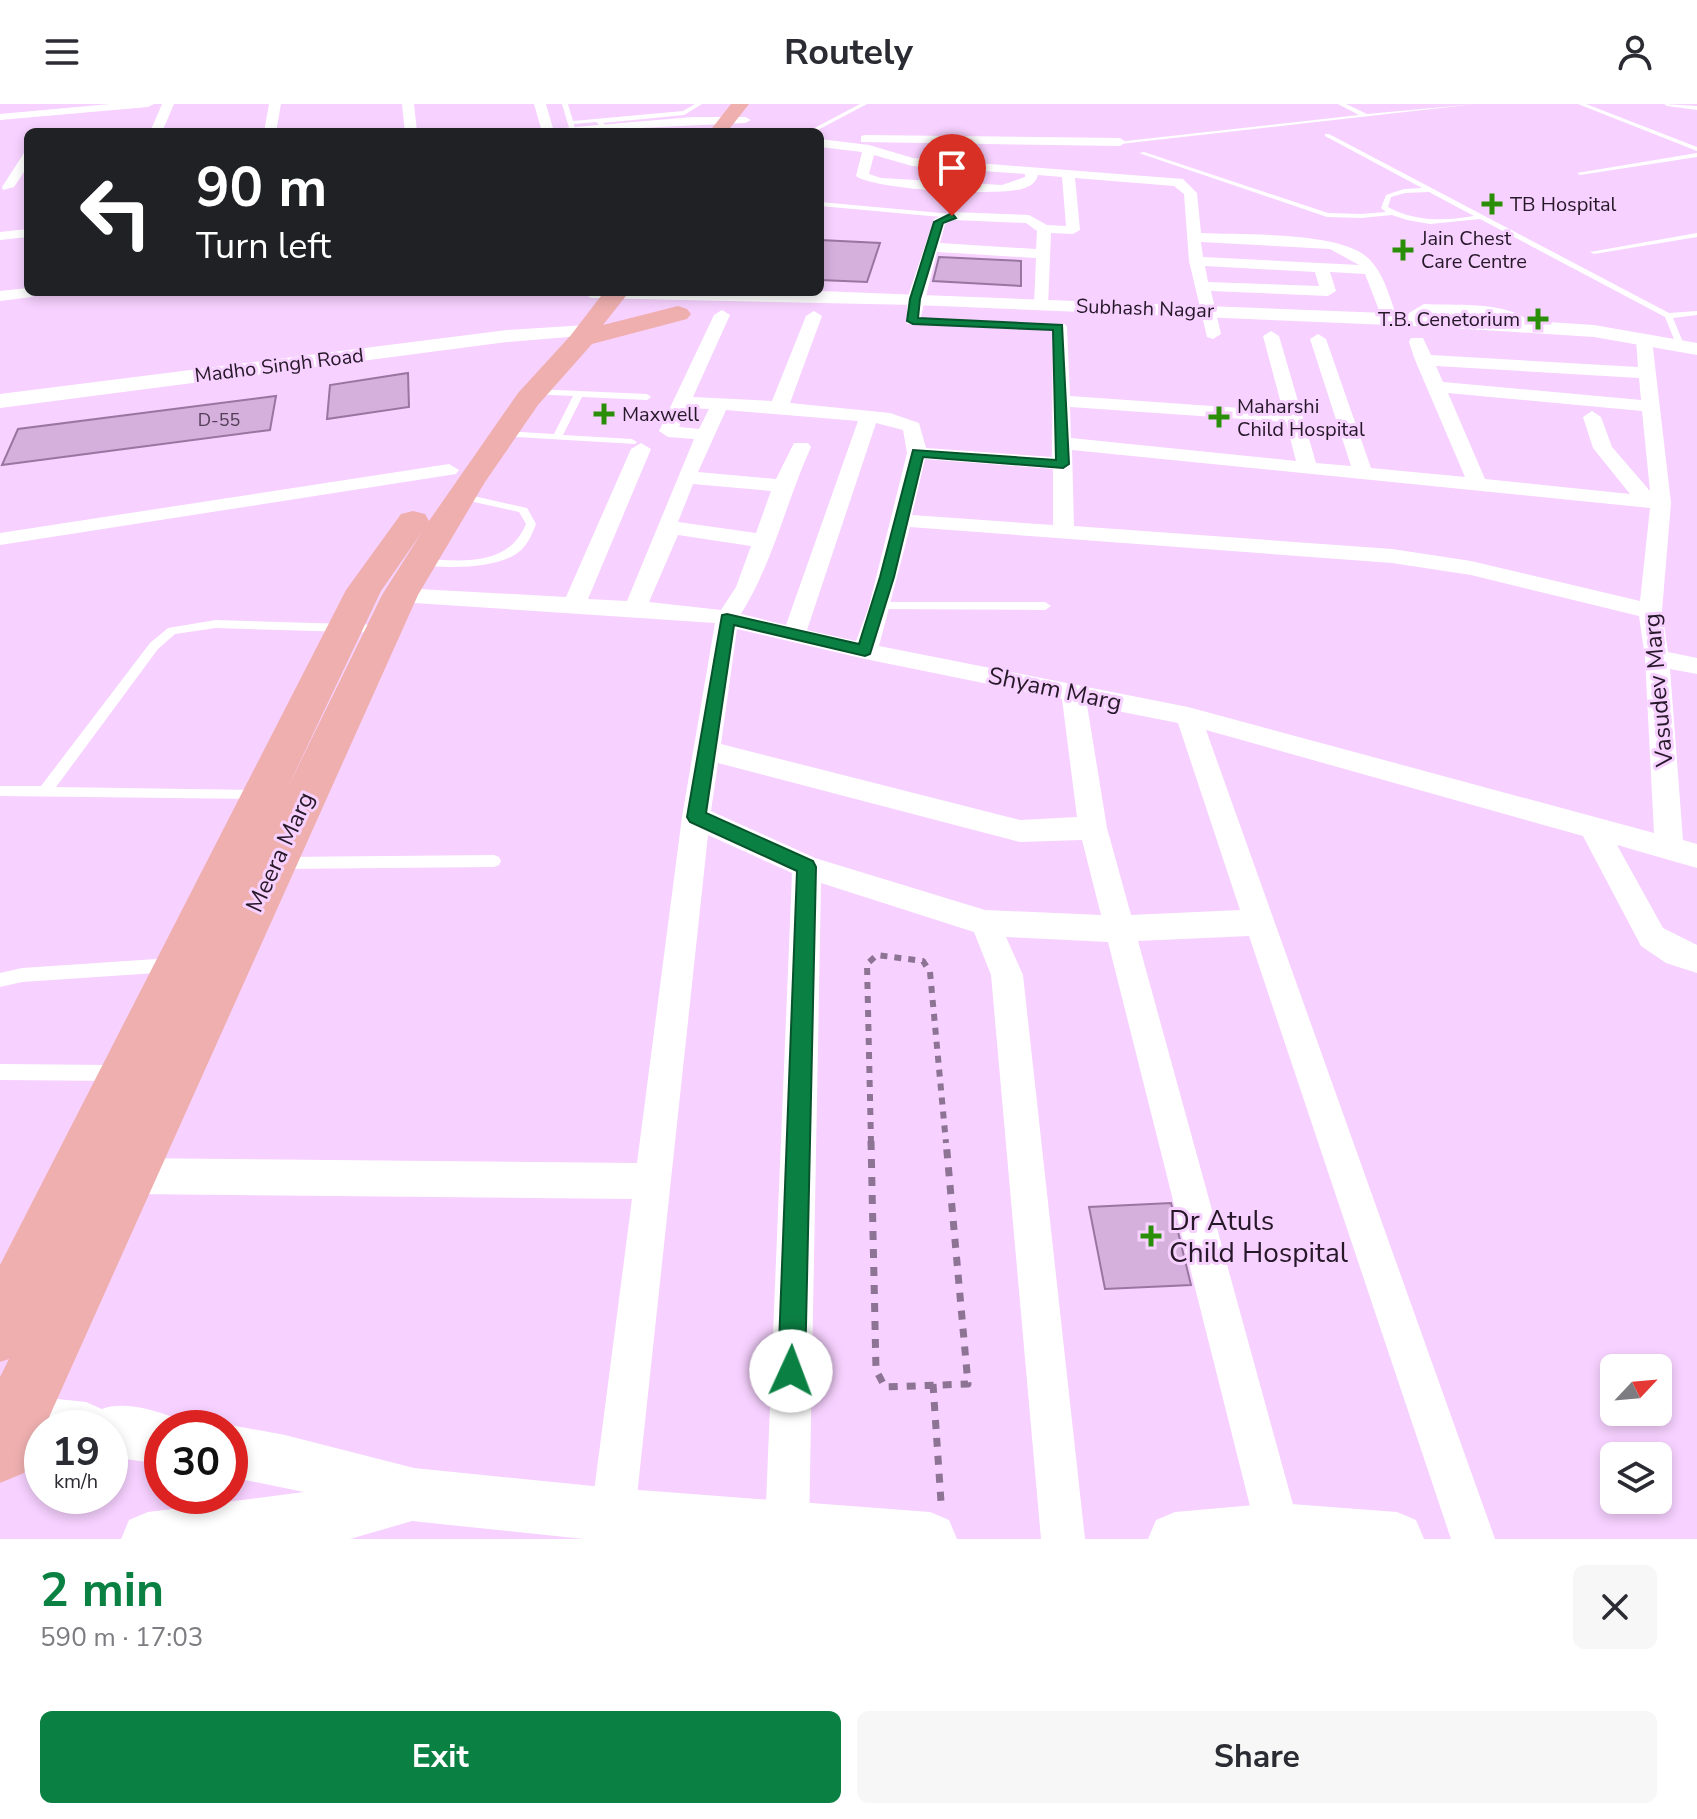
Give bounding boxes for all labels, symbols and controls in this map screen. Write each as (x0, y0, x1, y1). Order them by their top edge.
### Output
text: Routely (784, 28, 913, 77)
icon: menu (40, 30, 84, 74)
icon: person (1613, 30, 1657, 74)
pin (918, 134, 986, 216)
icon: arrive (930, 146, 974, 190)
text: 90 m (196, 149, 327, 226)
icon: left (64, 160, 168, 264)
place label: TB Hospital (1510, 191, 1617, 218)
marker: TB Hospital (1481, 193, 1503, 215)
text: Turn left (196, 222, 331, 271)
place label: Jain Chest Care Centre (1420, 225, 1527, 275)
marker: Jain Chest Care Centre (1392, 239, 1414, 261)
street label: Subhash Nagar (1075, 293, 1214, 324)
place label: T.B. Cenetorium (1378, 306, 1520, 333)
marker: T.B. Cenetorium (1527, 308, 1549, 330)
street label: Madho Singh Road (193, 342, 365, 389)
place label: Maharshi Child Hospital (1237, 393, 1365, 443)
place label: Maxwell (622, 401, 699, 428)
marker: Maxwell (593, 403, 615, 425)
marker: Maharshi Child Hospital (1208, 406, 1230, 428)
house number: D-55 (198, 408, 240, 432)
street label: Vasudev Marg (1635, 612, 1681, 769)
street label: Shyam Marg (985, 659, 1125, 719)
street label: Meera Marg (238, 787, 322, 917)
place label: Dr Atuls Child Hospital (1169, 1202, 1349, 1272)
marker: Dr Atuls Child Hospital (1140, 1225, 1162, 1247)
position arrow (749, 1329, 833, 1413)
north arrow (1600, 1354, 1672, 1426)
map controls (1600, 1354, 1672, 1514)
speed limit sign: 30 (144, 1410, 248, 1514)
text: 19 (52, 1425, 100, 1479)
button: layers (1600, 1442, 1672, 1514)
text: km/h (54, 1468, 98, 1495)
text: 2 min (40, 1557, 164, 1623)
button: close (1573, 1565, 1657, 1649)
text: 590 m · 17:03 (40, 1620, 203, 1655)
button: Exit (40, 1711, 841, 1803)
button: Share (857, 1711, 1657, 1803)

